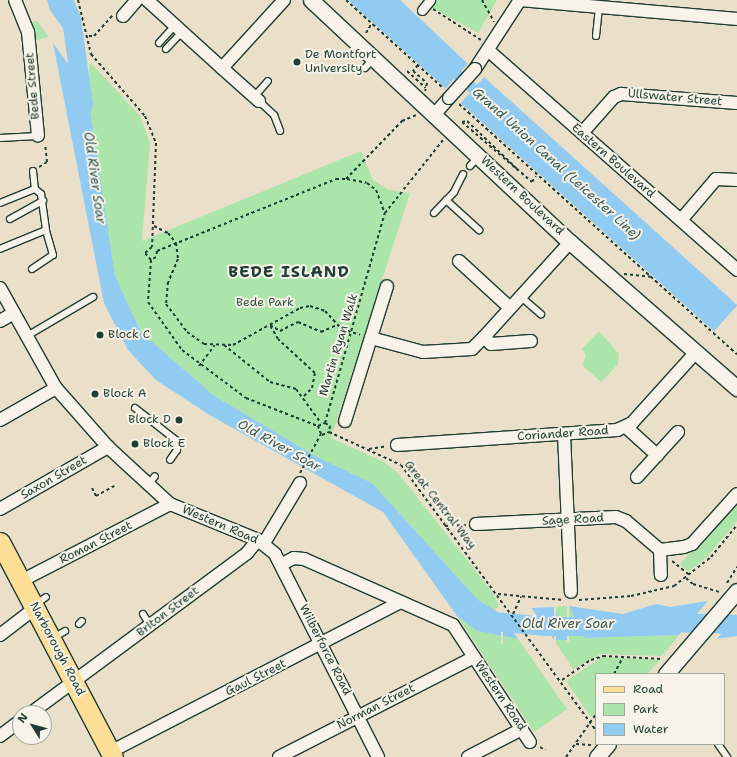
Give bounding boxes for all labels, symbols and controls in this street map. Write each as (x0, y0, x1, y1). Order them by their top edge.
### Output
place label: De Montfort University (305, 48, 376, 76)
street label: Bede Street (23, 52, 43, 120)
marker: De Montfort University (292, 57, 302, 67)
water label: Grand Union Canal (Leicester Line) (469, 85, 643, 243)
street label: Ullswater Street (627, 87, 723, 109)
street label: Eastern Boulevard (568, 121, 658, 201)
water label: Old River Soar (80, 131, 108, 225)
street label: Western Boulevard (477, 154, 567, 238)
district label: BEDE ISLAND (228, 262, 350, 282)
street label: Martin Ryan Walk (317, 292, 361, 398)
park label: Bede Park (236, 296, 294, 310)
place label: Block C (108, 328, 150, 342)
marker: Block C (95, 330, 105, 340)
place label: Block A (103, 387, 147, 401)
marker: Block A (90, 389, 100, 399)
place label: Block D (128, 413, 171, 427)
marker: Block D (174, 415, 184, 425)
water label: Old River Soar (235, 417, 323, 475)
street label: Coriander Road (517, 424, 609, 444)
place label: Block E (143, 437, 185, 451)
marker: Block E (130, 439, 140, 449)
street label: Saxon Street (18, 453, 90, 503)
street label: Great Central Way (401, 458, 479, 552)
street label: Western Road (180, 502, 260, 548)
street label: Sage Road (542, 511, 604, 529)
street label: Roman Street (57, 519, 135, 567)
street label: Briton Street (134, 584, 202, 640)
street label: Narborough Road (26, 600, 88, 698)
street label: Wilberforce Road (296, 602, 354, 698)
water label: Old River Soar (522, 616, 614, 632)
street label: Gaul Street (223, 657, 289, 699)
street label: Western Road (471, 658, 529, 734)
legend (595, 673, 725, 745)
street label: Norman Street (334, 681, 418, 733)
text: Road (633, 681, 663, 697)
text: Park (633, 701, 659, 717)
north arrow (12, 705, 52, 745)
text: N (14, 710, 31, 726)
text: Water (633, 721, 668, 737)

